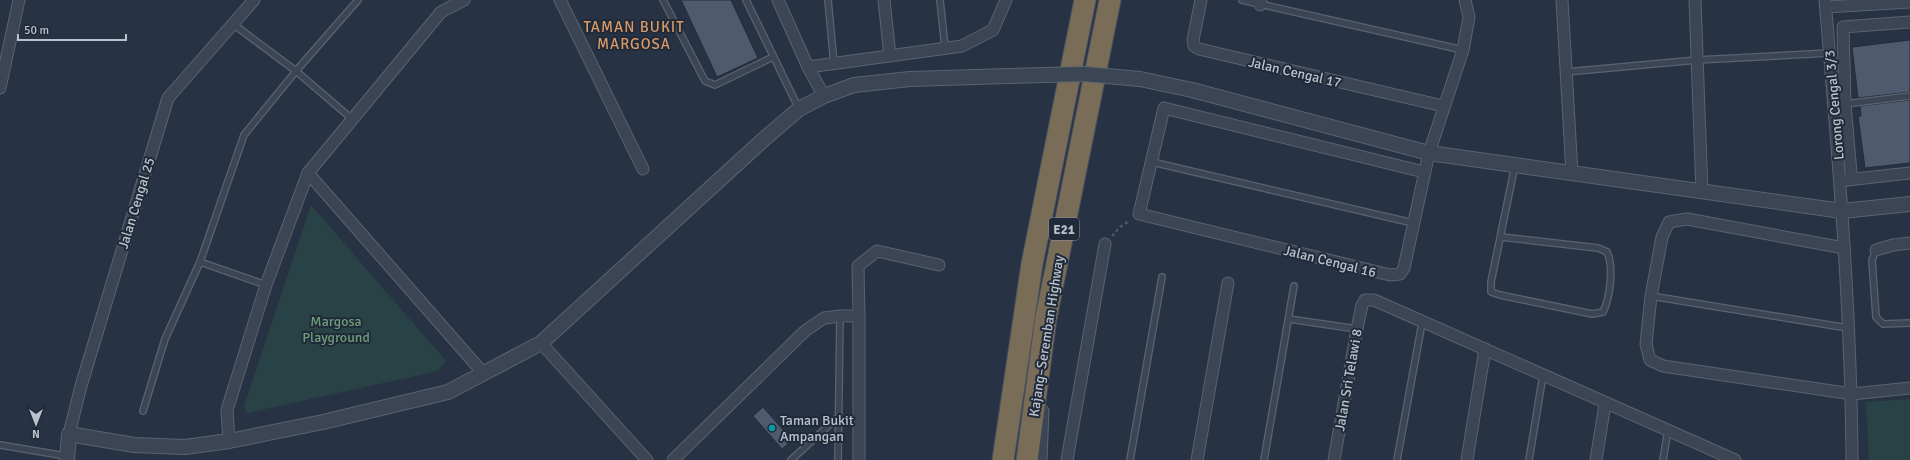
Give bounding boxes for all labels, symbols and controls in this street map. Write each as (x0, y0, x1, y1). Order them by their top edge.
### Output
scale bar (18, 16, 126, 42)
district label: TAMAN BUKIT MARGOSA (583, 18, 685, 53)
text: 50 m (24, 23, 49, 38)
street label: Lorong Cengal 3/3 (1821, 49, 1848, 161)
street label: Jalan Cengal 17 (1247, 54, 1343, 91)
street label: Jalan Cengal 25 (114, 155, 158, 251)
road number: E21 (1049, 218, 1079, 240)
street label: Jalan Cengal 16 (1282, 242, 1378, 281)
street label: Kajang–Seremban Highway (1025, 254, 1068, 418)
park label: Margosa Playground (302, 313, 370, 346)
street label: Jalan Sri Telawi 8 (1331, 328, 1366, 433)
north arrow (16, 404, 56, 444)
place label: Taman Bukit Ampangan (780, 412, 854, 445)
marker: Taman Bukit Ampangan (767, 423, 777, 433)
text: N (32, 427, 40, 440)

